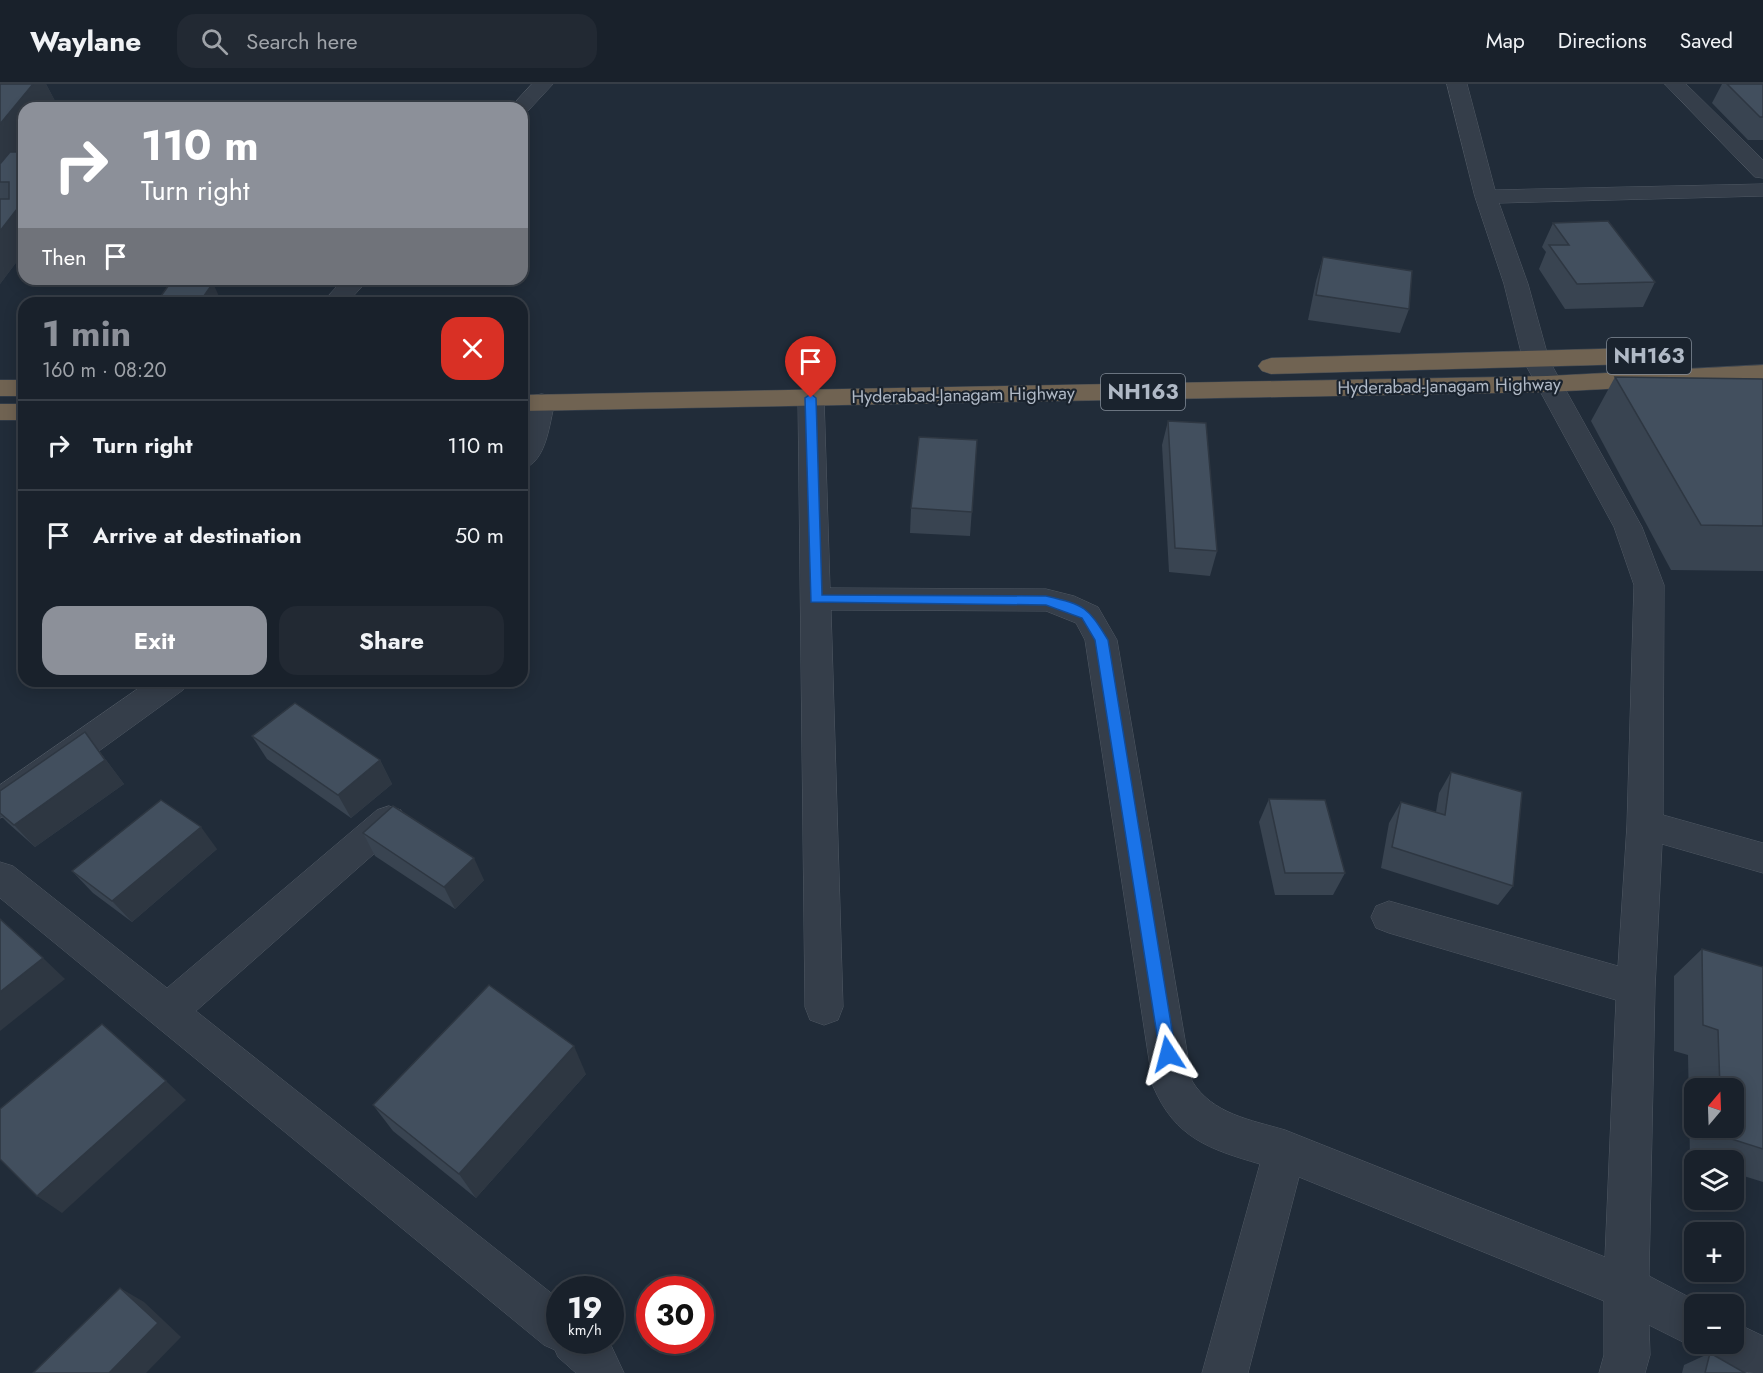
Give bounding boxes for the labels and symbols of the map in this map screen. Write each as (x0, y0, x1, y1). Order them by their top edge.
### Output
pin (785, 336, 836, 398)
road number: NH163 (1607, 338, 1691, 374)
street label: Hyderabad-Janagam Highway (1337, 371, 1561, 401)
road number: NH163 (1101, 374, 1185, 410)
street label: Hyderabad-Janagam Highway (851, 380, 1075, 410)
position arrow (1136, 1022, 1200, 1086)
north arrow (1684, 1078, 1744, 1138)
speed limit sign: 30 (636, 1276, 714, 1354)

